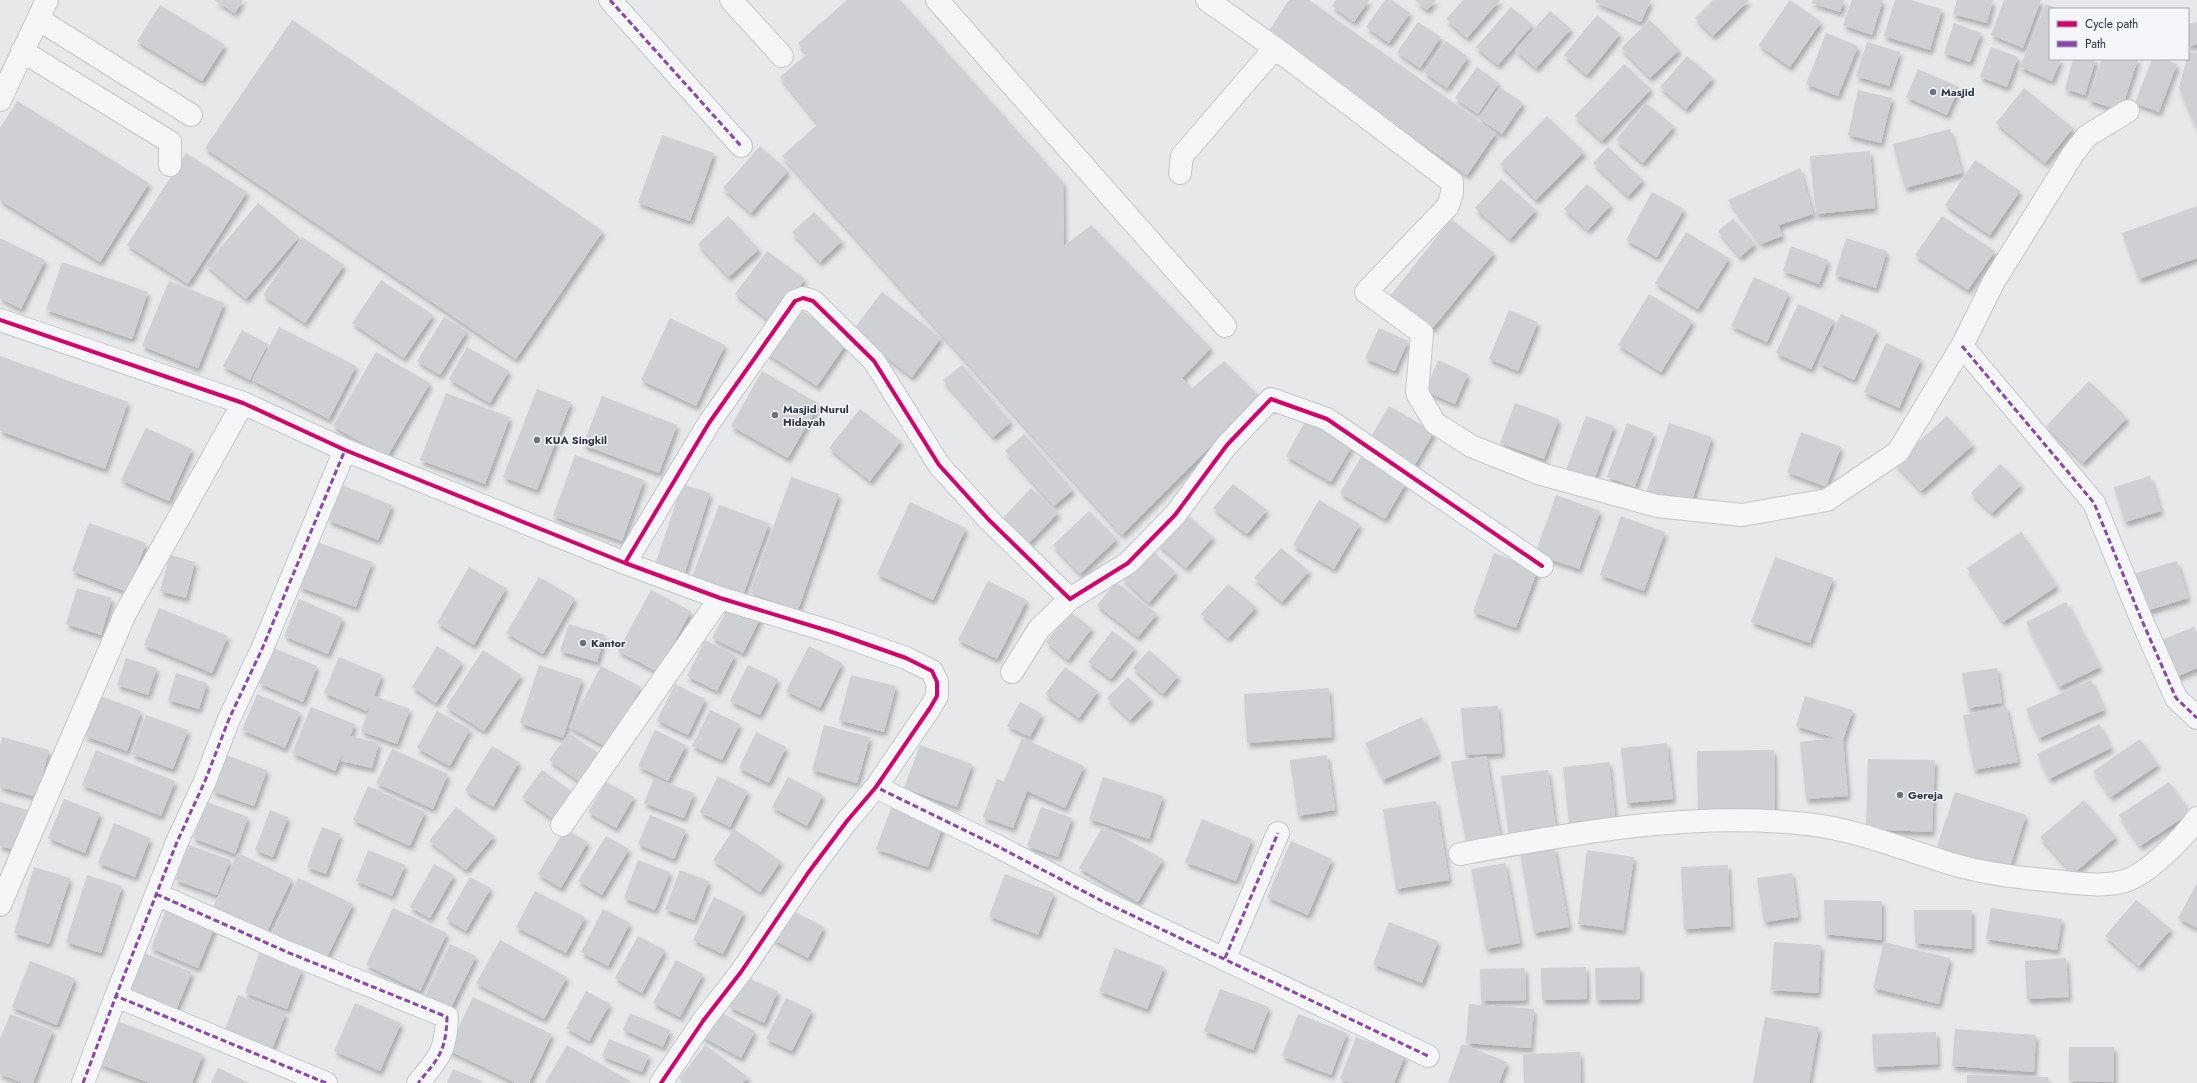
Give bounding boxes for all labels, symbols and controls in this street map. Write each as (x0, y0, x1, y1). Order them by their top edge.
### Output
legend (2049, 8, 2189, 60)
text: Cycle path (2085, 15, 2138, 33)
text: Path (2085, 35, 2106, 53)
place label: Masjid (1941, 84, 1975, 100)
marker: Masjid (1928, 87, 1938, 97)
place label: Masjid Nurul Hidayah (783, 401, 849, 430)
marker: Masjid Nurul Hidayah (770, 410, 780, 420)
place label: KUA Singkil (545, 432, 607, 448)
marker: KUA Singkil (532, 435, 542, 445)
place label: Kantor (591, 635, 626, 651)
marker: Kantor (578, 638, 588, 648)
place label: Gereja (1908, 787, 1943, 803)
marker: Gereja (1895, 790, 1905, 800)

